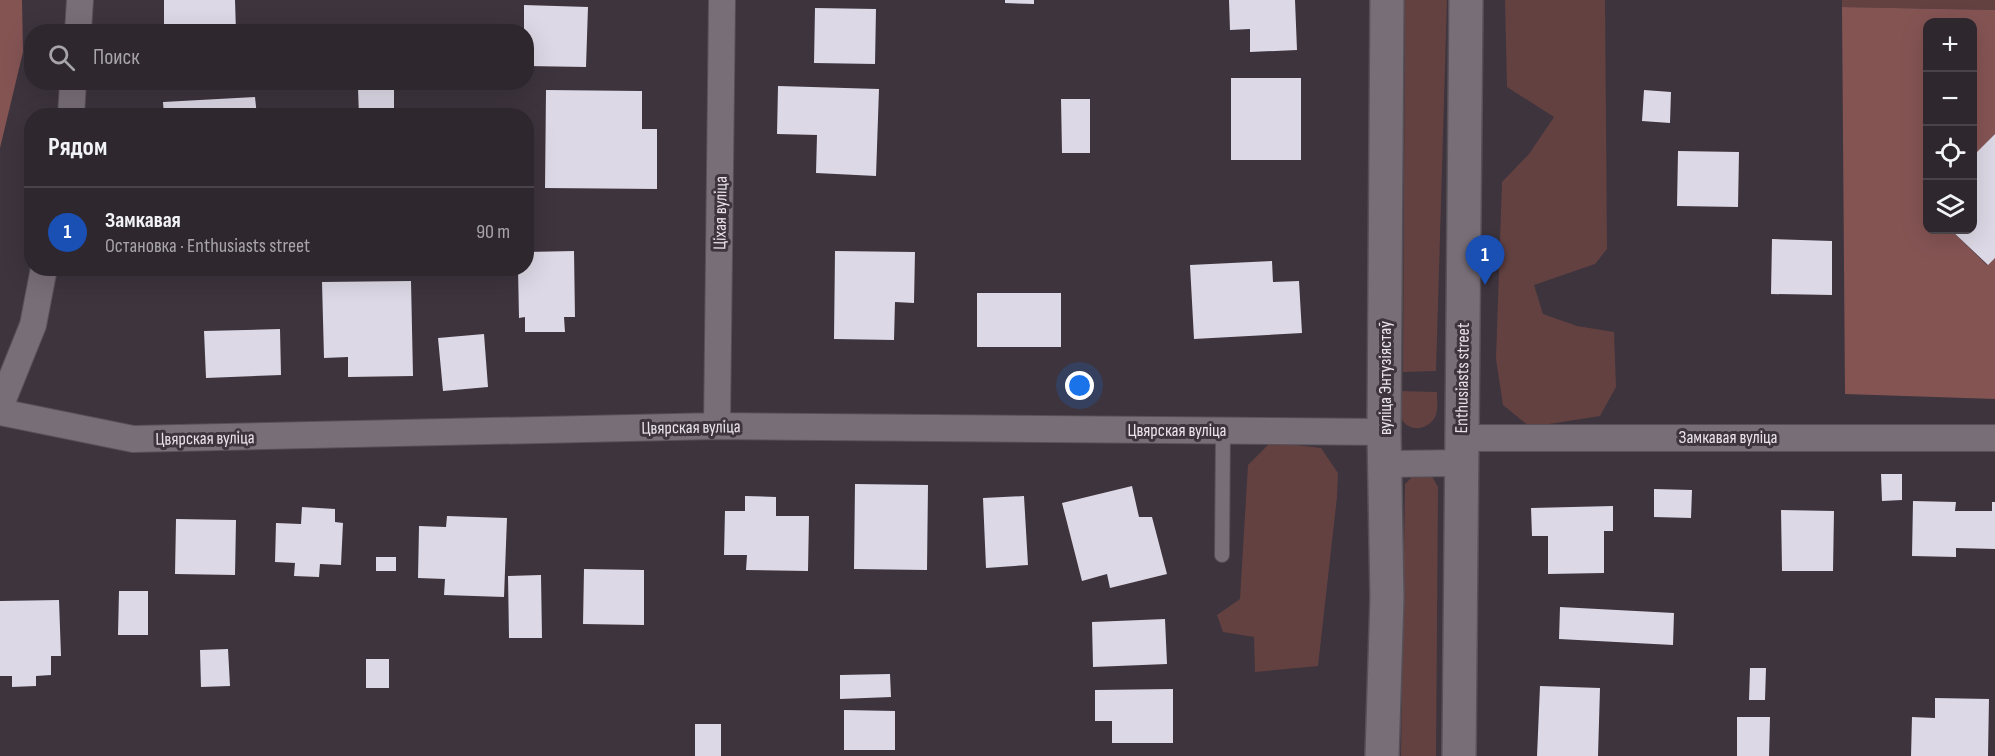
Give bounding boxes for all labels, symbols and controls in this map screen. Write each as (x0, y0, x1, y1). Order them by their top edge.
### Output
map controls (1923, 18, 1977, 234)
button: + (1923, 18, 1977, 72)
search box (24, 24, 534, 90)
icon: search (45, 41, 78, 74)
text: Поиск (93, 44, 139, 71)
button: − (1923, 72, 1977, 126)
button: locate (1923, 126, 1977, 180)
text: Рядом (48, 132, 107, 163)
street label: Ціхая вуліца (709, 176, 732, 250)
button: layers (1923, 180, 1977, 234)
text: Замкавая (105, 207, 181, 234)
text: 1 (64, 220, 71, 244)
text: 90 m (476, 220, 510, 244)
text: Остановка · Enthusiasts street (105, 234, 310, 258)
pin: 1 (1466, 236, 1504, 285)
street label: вуліца Энтузіястаў (1375, 321, 1396, 435)
street label: Enthusiasts street (1451, 322, 1474, 433)
your location (1065, 371, 1094, 400)
street label: Цвярская вуліца (641, 416, 741, 439)
street label: Цвярская вуліца (1127, 420, 1227, 441)
street label: Цвярская вуліца (155, 427, 255, 450)
street label: Замкавая вуліца (1679, 427, 1778, 448)

